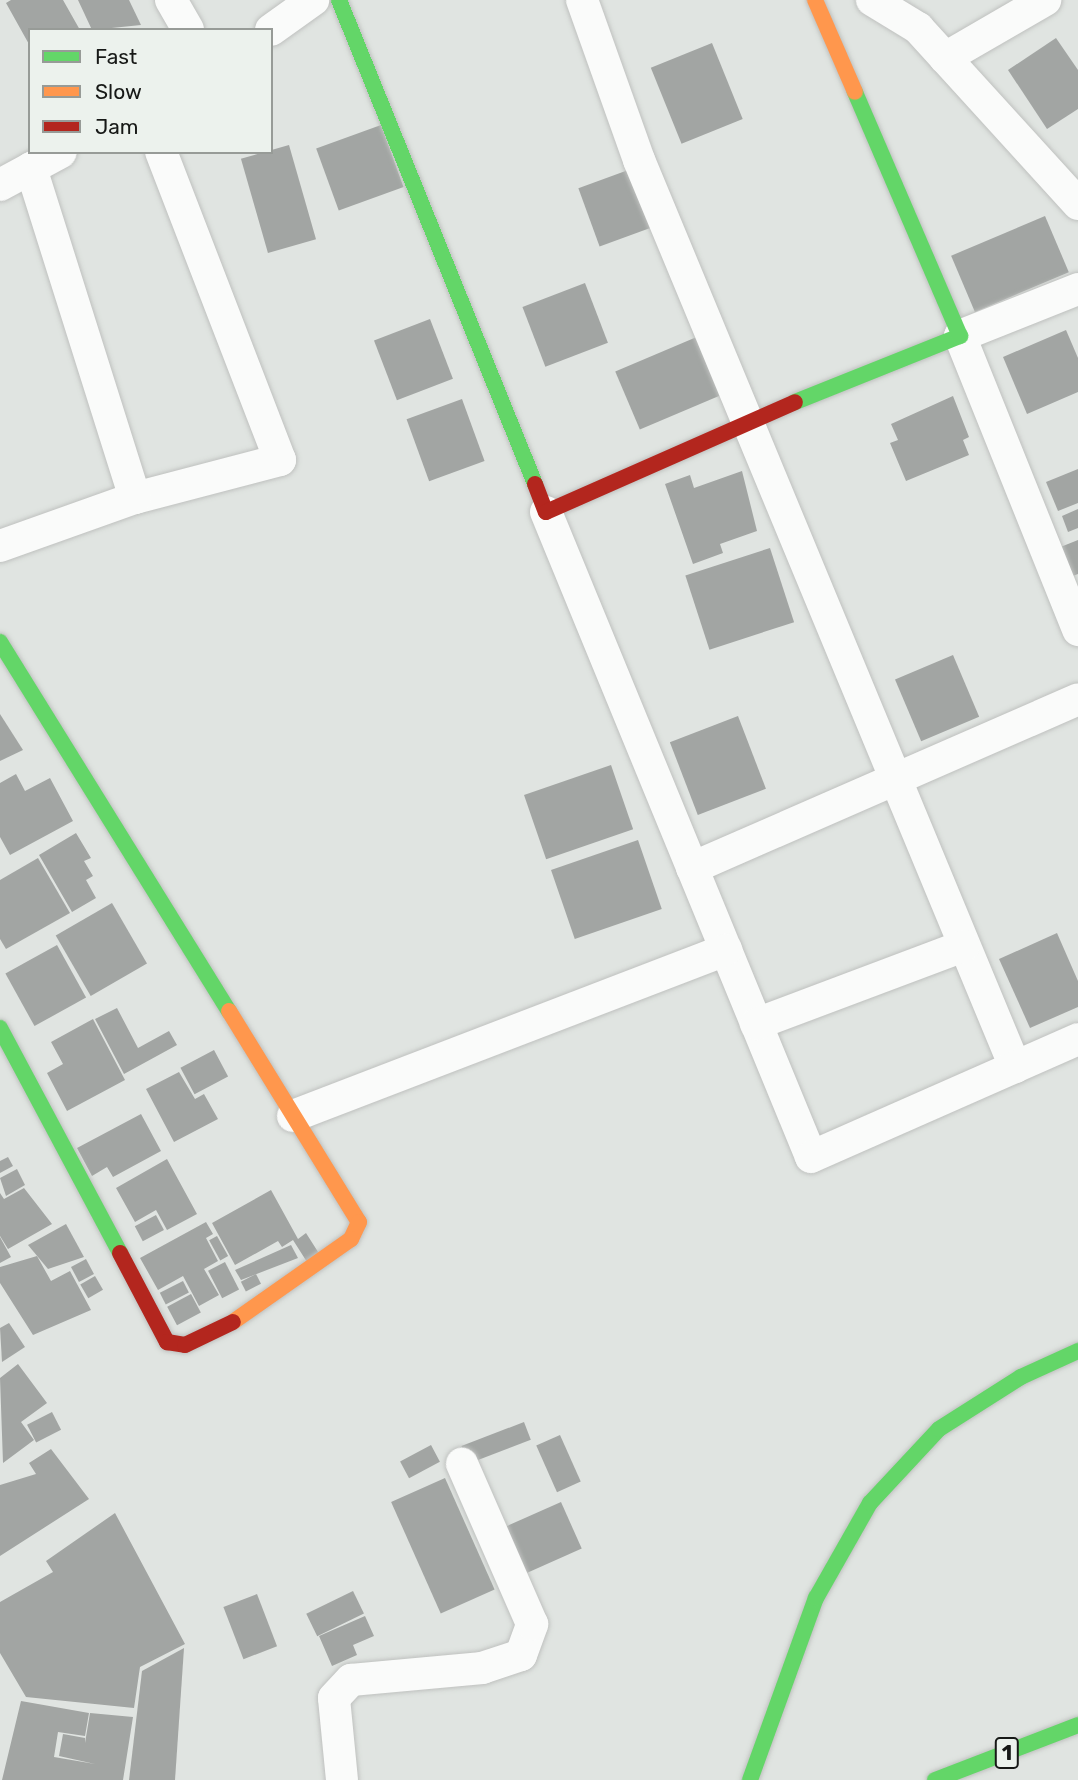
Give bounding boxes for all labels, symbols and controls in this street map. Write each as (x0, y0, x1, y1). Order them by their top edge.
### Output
legend (28, 28, 273, 154)
text: Fast (95, 44, 137, 69)
text: Slow (95, 79, 142, 104)
text: Jam (95, 114, 139, 139)
road number: 1 (995, 1736, 1019, 1770)

